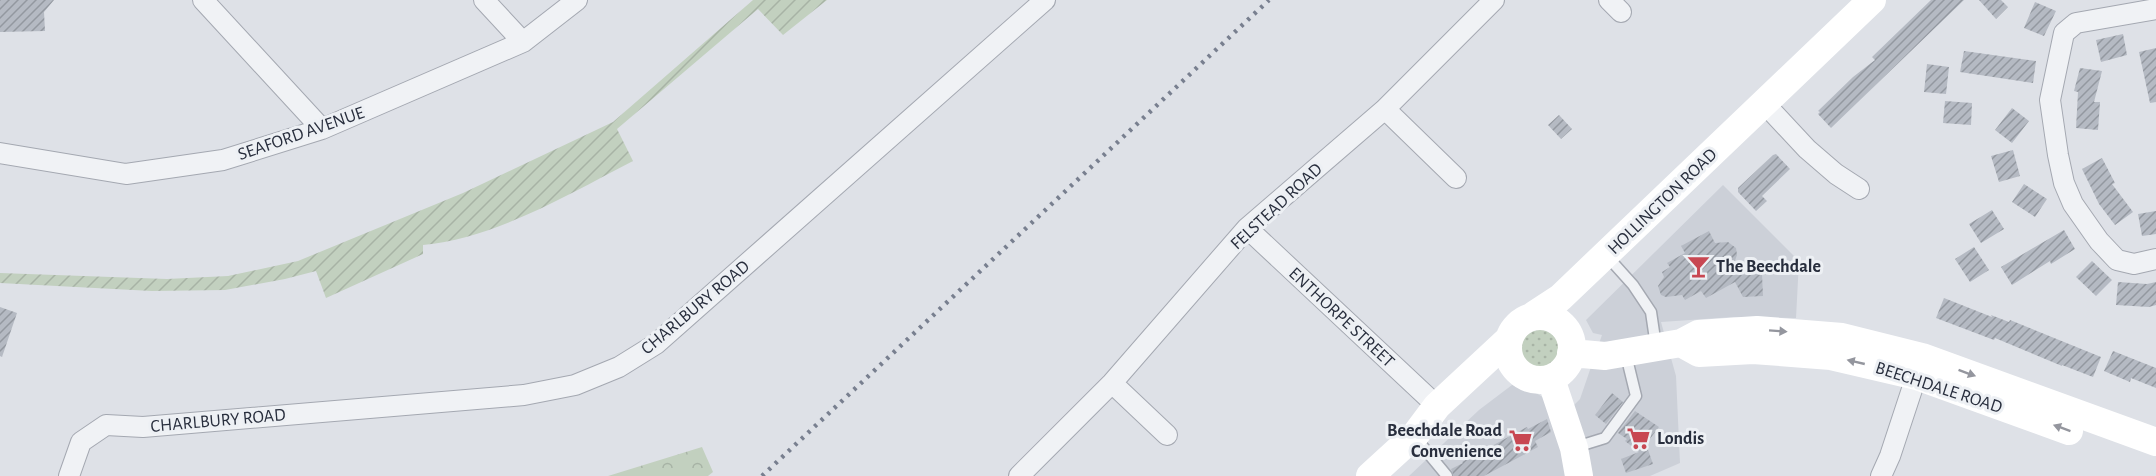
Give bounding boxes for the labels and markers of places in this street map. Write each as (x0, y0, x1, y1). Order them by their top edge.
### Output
bar icon: The Beechdale (1685, 253, 1711, 279)
place label: The Beechdale (1716, 258, 1821, 276)
place label: Beechdale Road Convenience (1387, 422, 1503, 461)
supermarket icon: Londis (1626, 425, 1652, 451)
supermarket icon: Beechdale Road Convenience (1507, 427, 1533, 453)
place label: Londis (1657, 430, 1704, 448)

